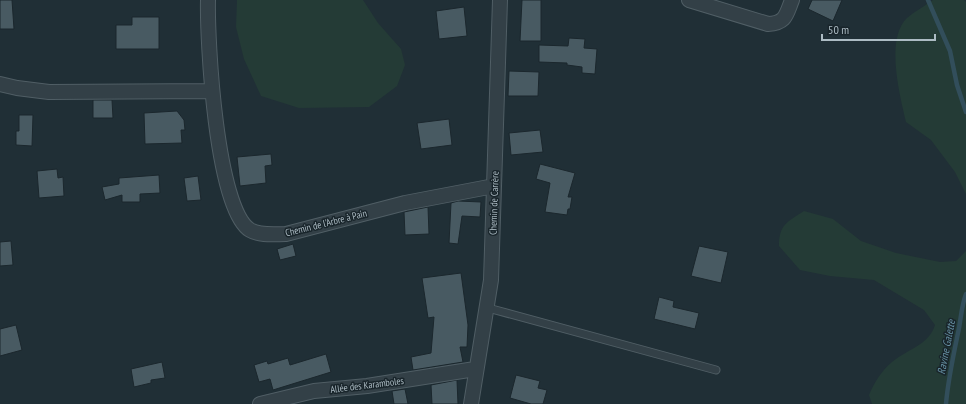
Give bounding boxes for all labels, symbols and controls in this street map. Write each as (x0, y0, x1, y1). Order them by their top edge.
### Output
scale bar (822, 16, 935, 42)
text: 50 m (828, 22, 849, 37)
street label: Chemin de Carrère (486, 171, 502, 235)
street label: Chemin de l'Arbre à Pain (284, 207, 368, 239)
water label: Ravine Galette (934, 317, 958, 376)
street label: Allée des Karamboles (329, 374, 405, 396)

